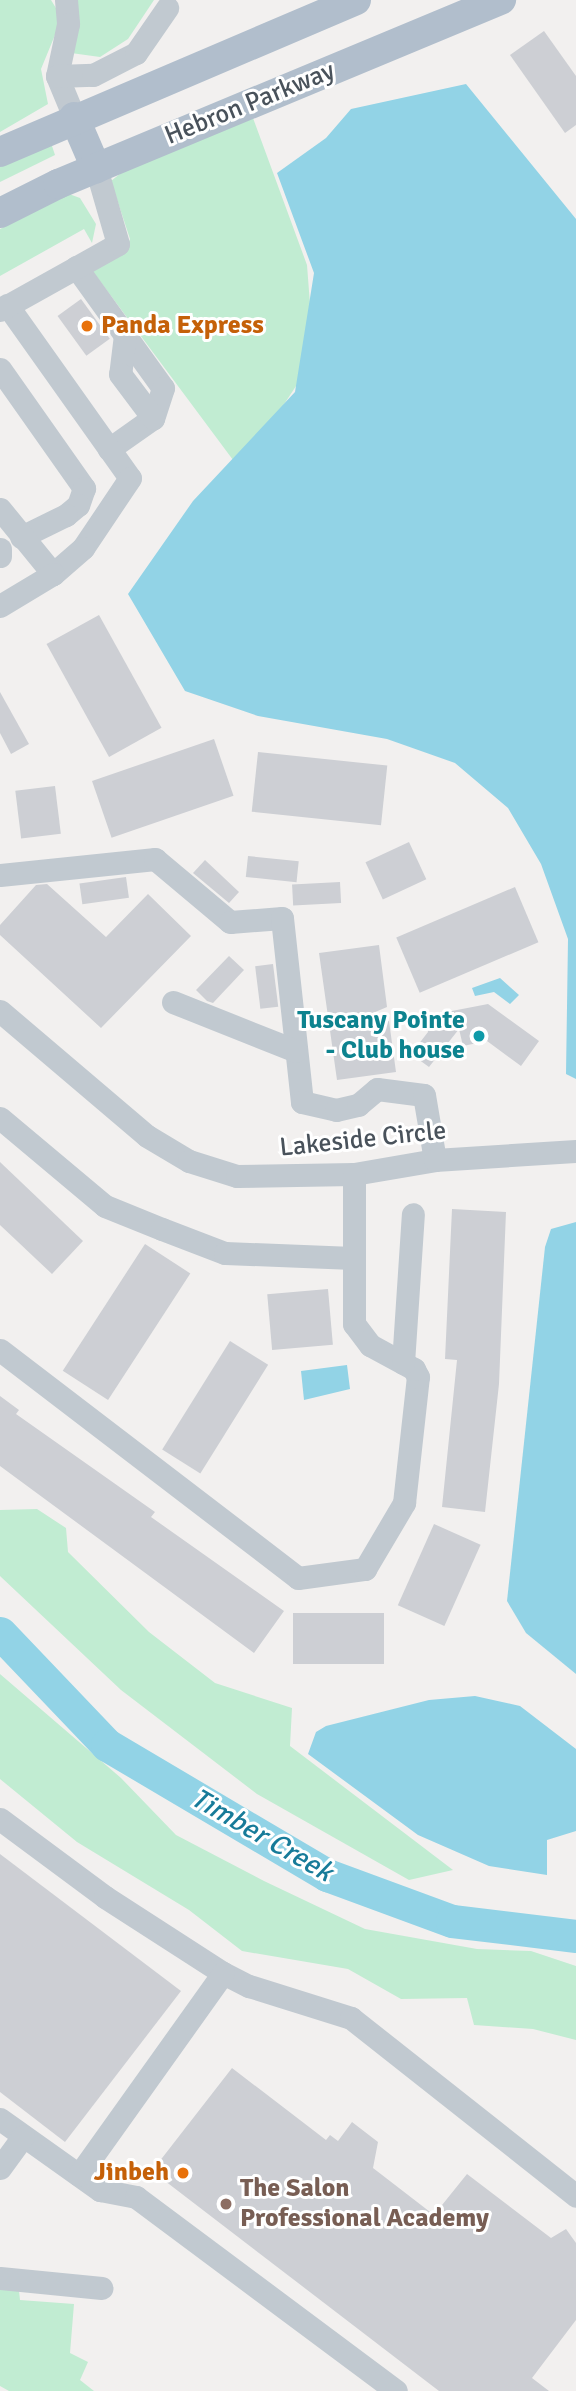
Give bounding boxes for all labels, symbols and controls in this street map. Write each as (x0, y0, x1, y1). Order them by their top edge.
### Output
street label: Hebron Parkway (161, 56, 339, 152)
place label: Panda Express (101, 310, 264, 342)
marker: Panda Express (79, 318, 95, 334)
place label: Tuscany Pointe - Club house (297, 1005, 465, 1066)
marker: Tuscany Pointe - Club house (471, 1028, 487, 1044)
street label: Lakeside Circle (278, 1116, 448, 1164)
water label: Timber Creek (185, 1781, 339, 1889)
place label: Jinbeh (94, 2157, 169, 2189)
marker: Jinbeh (175, 2165, 191, 2181)
place label: The Salon Professional Academy (240, 2173, 489, 2234)
marker: The Salon Professional Academy (218, 2196, 234, 2212)

